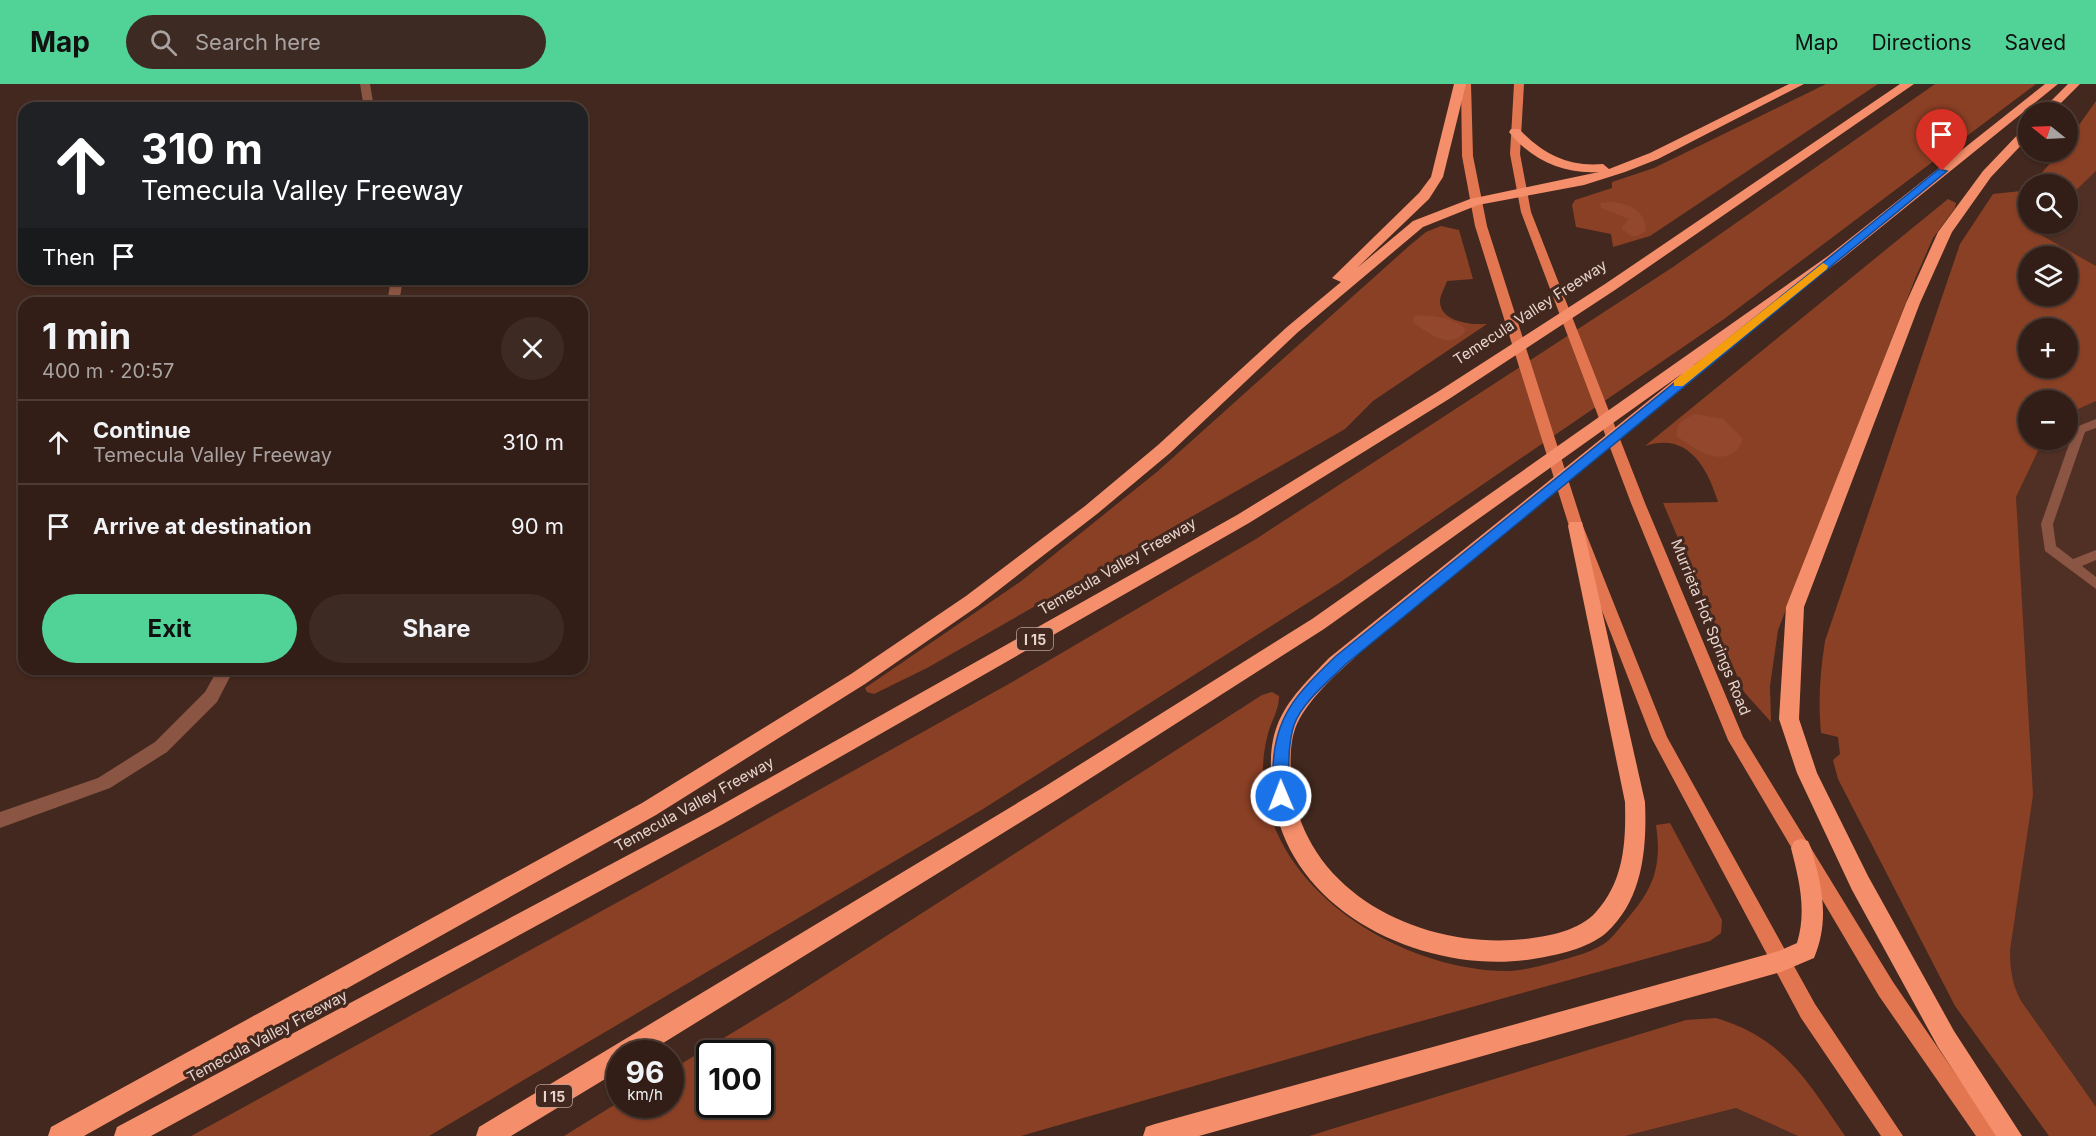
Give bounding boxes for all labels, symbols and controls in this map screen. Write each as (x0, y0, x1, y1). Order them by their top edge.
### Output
search box (126, 15, 546, 69)
text: Map (30, 25, 90, 59)
icon: search (147, 26, 180, 59)
text: Search here (195, 29, 321, 55)
text: Map (1795, 30, 1838, 55)
text: Directions (1871, 30, 1972, 55)
text: Saved (2005, 30, 2066, 55)
north arrow (2018, 102, 2078, 162)
map controls (2018, 102, 2078, 450)
pin (1916, 109, 1967, 171)
icon: arrive (1925, 118, 1958, 151)
text: 310 m (141, 123, 263, 174)
icon: ahead (42, 126, 120, 204)
text: Temecula Valley Freeway (141, 174, 464, 207)
button: search (2018, 174, 2078, 234)
icon: arrive (107, 240, 140, 273)
text: Then (42, 244, 95, 270)
button: layers (2018, 246, 2078, 306)
street label: Temecula Valley Freeway (1450, 255, 1611, 369)
text: 1 min (42, 314, 131, 358)
button: close (501, 317, 564, 380)
button: + (2018, 318, 2078, 378)
text: 400 m · 20:57 (42, 359, 174, 383)
button: − (2018, 390, 2078, 450)
text: Continue (93, 417, 191, 443)
icon: ahead (42, 426, 75, 459)
text: 310 m (502, 429, 564, 455)
text: Temecula Valley Freeway (93, 443, 332, 467)
icon: arrive (42, 510, 75, 543)
text: Arrive at destination (93, 513, 312, 539)
text: 90 m (511, 513, 564, 539)
street label: Temecula Valley Freeway (1035, 513, 1200, 619)
street label: Murrieta Hot Springs Road (1667, 536, 1755, 718)
button: Exit (42, 594, 297, 663)
button: Share (309, 594, 564, 663)
road number: I 15 (1017, 628, 1053, 650)
street label: Temecula Valley Freeway (611, 752, 777, 856)
position arrow (1249, 764, 1313, 828)
street label: Temecula Valley Freeway (183, 985, 351, 1086)
speed limit sign: 100 (696, 1040, 774, 1118)
text: 96 (626, 1054, 664, 1090)
road number: I 15 (536, 1085, 572, 1107)
text: km/h (627, 1085, 663, 1104)

